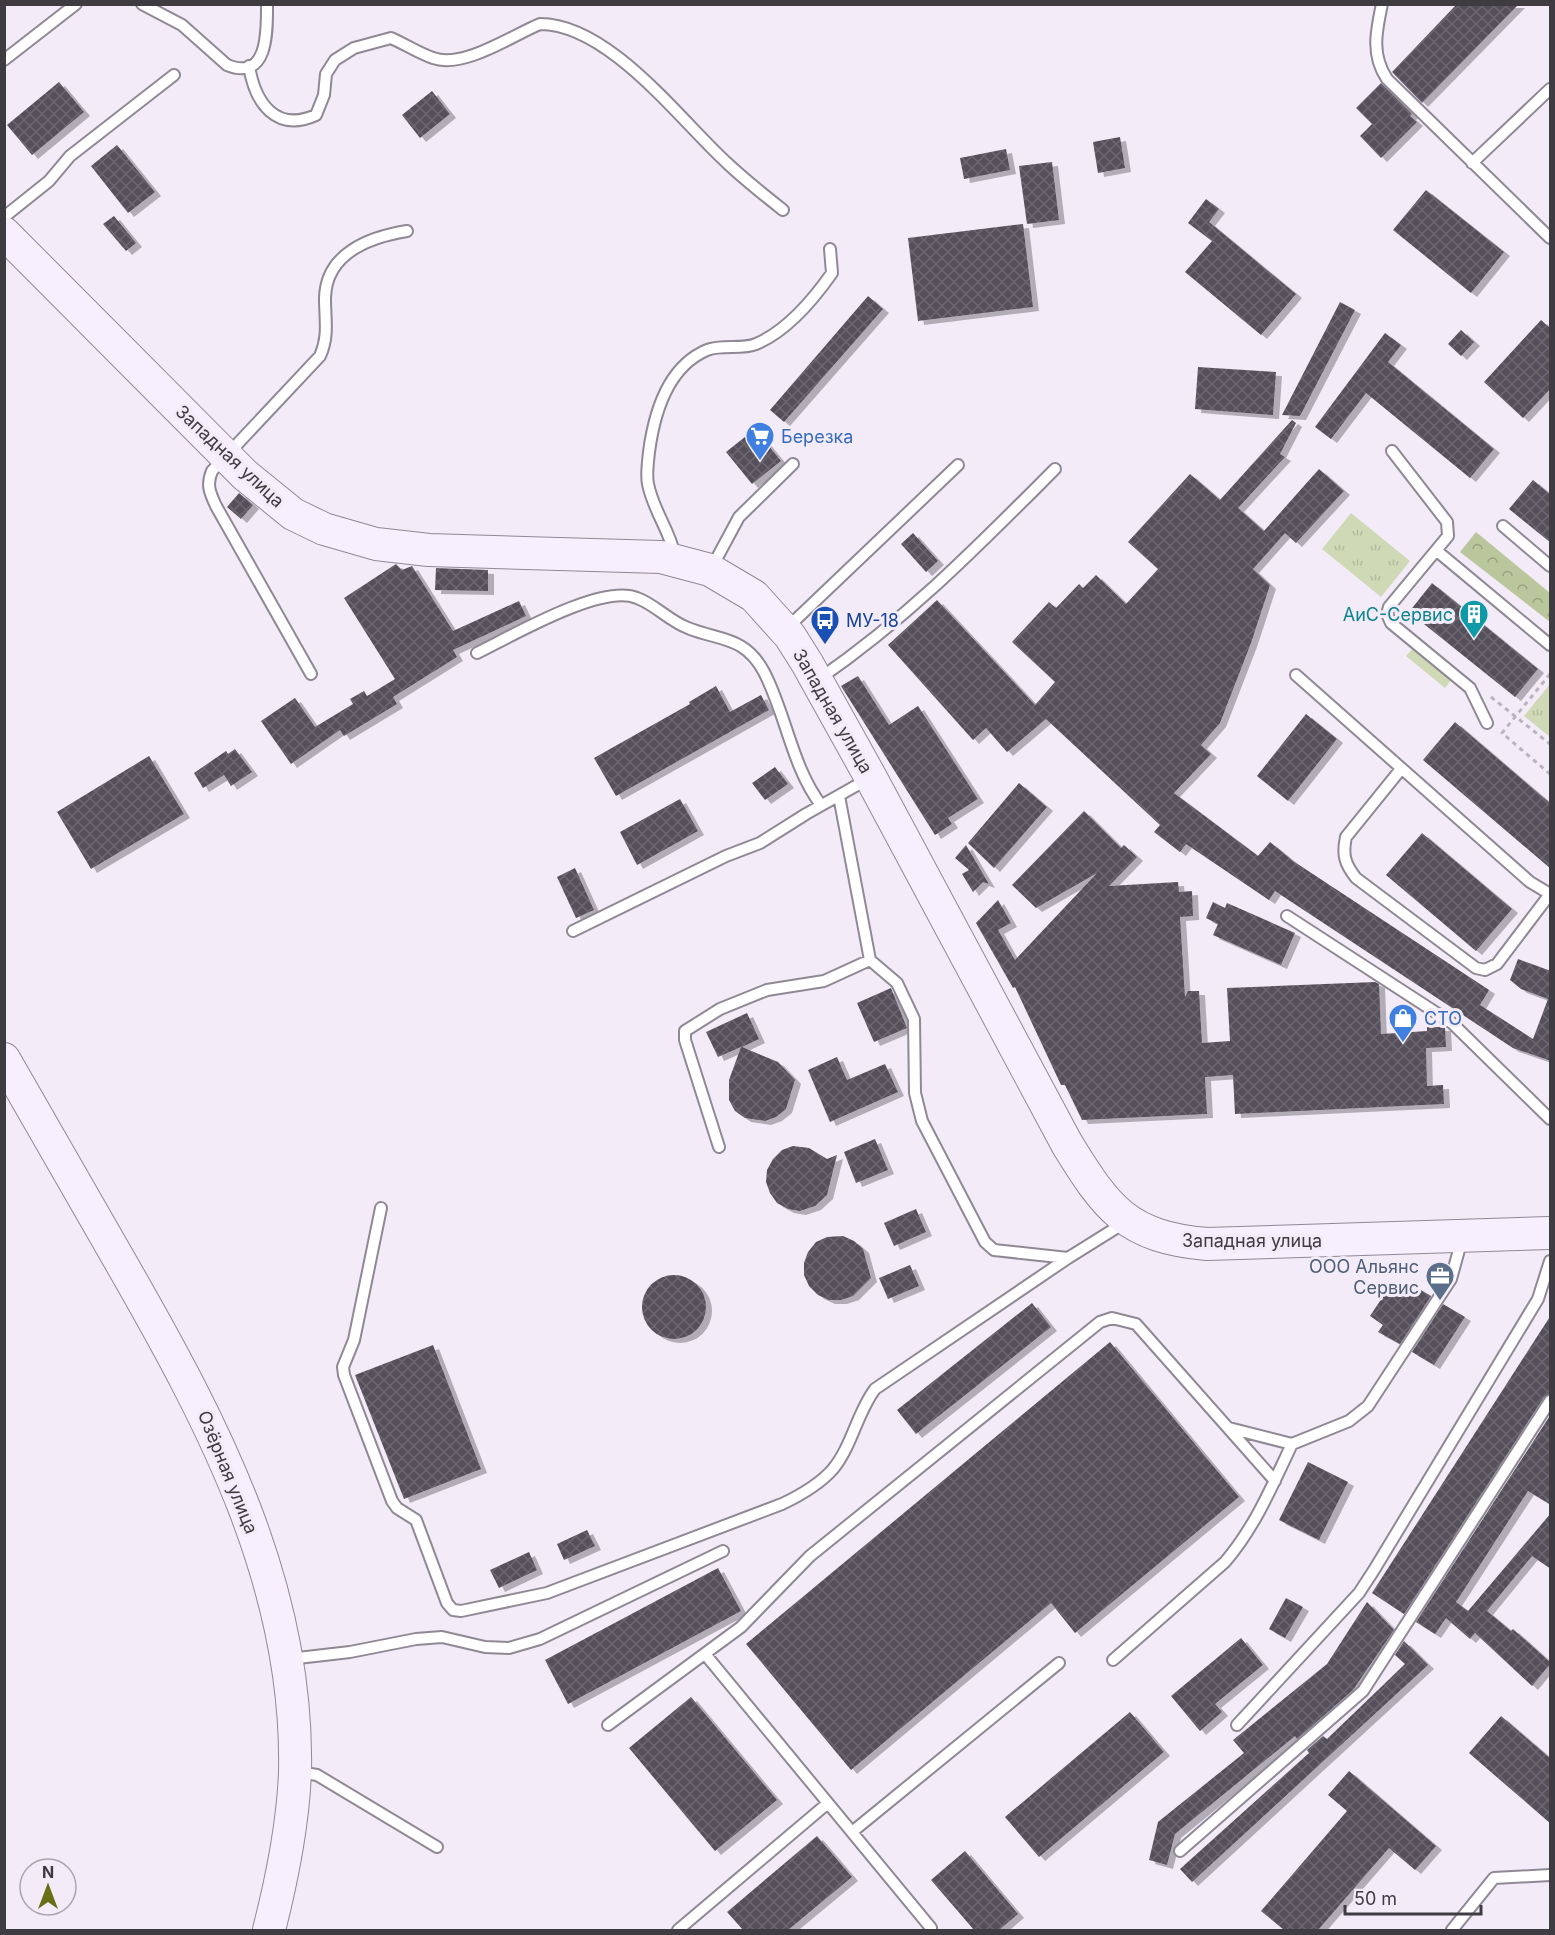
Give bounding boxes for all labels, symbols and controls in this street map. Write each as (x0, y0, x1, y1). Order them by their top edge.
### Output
street label: Западная улица (172, 401, 288, 511)
supermarket icon: Березка (744, 420, 776, 462)
place label: Березка (781, 426, 853, 447)
building icon: АиС-Сервис (1458, 598, 1490, 640)
bus stop icon: МУ-18 (809, 604, 841, 646)
place label: АиС-Сервис (1343, 604, 1453, 625)
place label: МУ-18 (846, 610, 899, 631)
street label: Западная улица (789, 645, 877, 777)
shop icon: СТО (1387, 1002, 1419, 1044)
place label: СТО (1424, 1008, 1462, 1029)
street label: Западная улица (1182, 1230, 1322, 1251)
place label: ООО Альянс Сервис (1309, 1256, 1419, 1298)
office icon: ООО Альянс Сервис (1424, 1260, 1456, 1302)
street label: Озёрная улица (194, 1407, 262, 1537)
north arrow (18, 1857, 78, 1917)
text: N (42, 1862, 54, 1882)
scale bar (1345, 1878, 1482, 1916)
text: 50 m (1354, 1888, 1397, 1909)

